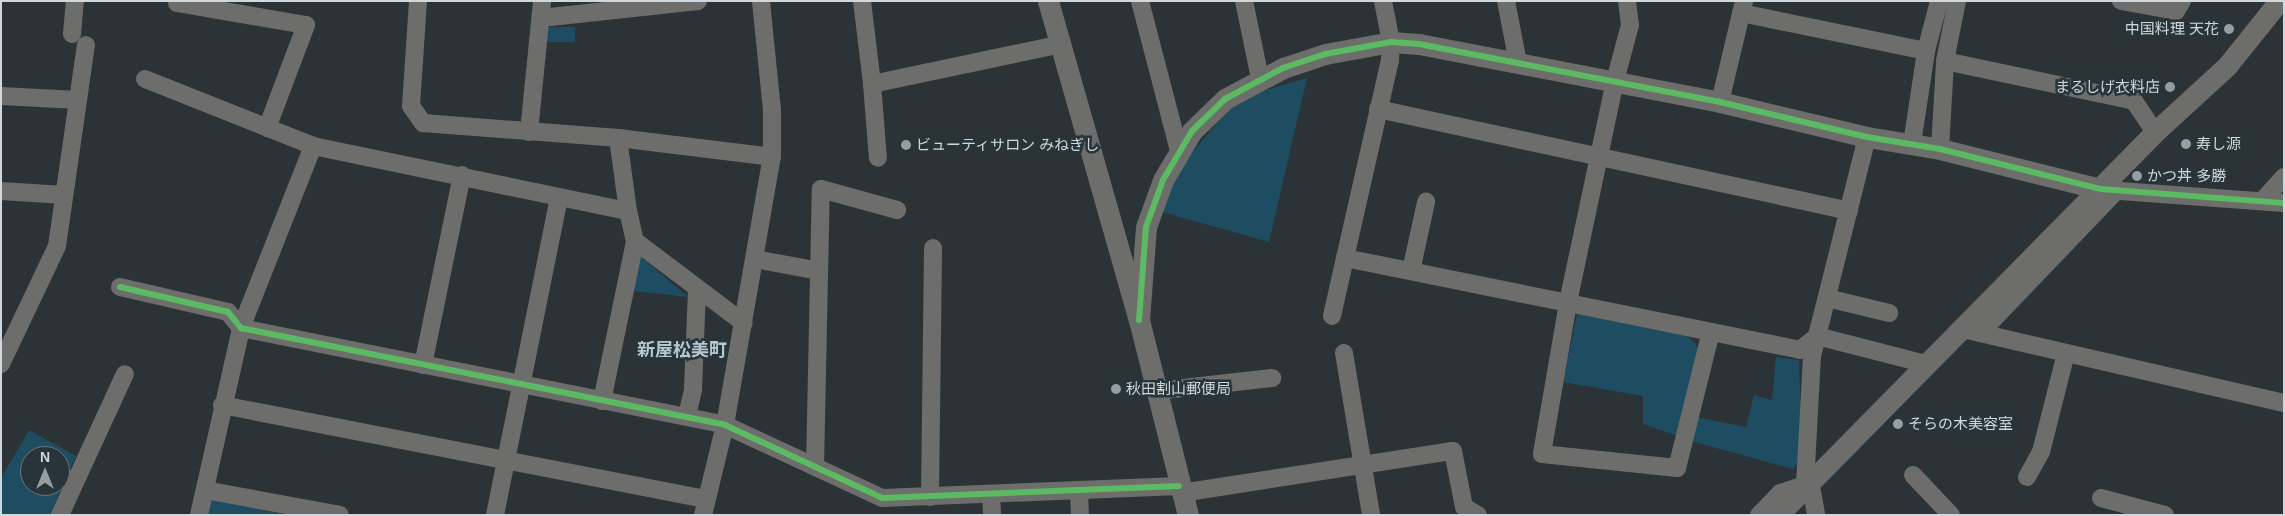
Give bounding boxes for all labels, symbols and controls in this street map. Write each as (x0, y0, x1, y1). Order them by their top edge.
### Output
place label: 中国料理 天花 (2125, 20, 2219, 38)
marker: 中国料理 天花 (2223, 23, 2235, 35)
place label: まるしげ衣料店 (2055, 78, 2160, 96)
marker: まるしげ衣料店 (2164, 81, 2176, 93)
place label: 寿し源 (2196, 135, 2241, 153)
place label: ビューティサロン みねぎし (916, 136, 1100, 154)
marker: 寿し源 (2180, 138, 2192, 150)
marker: ビューティサロン みねぎし (900, 139, 912, 151)
place label: かつ丼 多勝 (2147, 167, 2226, 185)
marker: かつ丼 多勝 (2131, 170, 2143, 182)
district label: 新屋松美町 (637, 339, 727, 361)
place label: 秋田割山郵便局 (1126, 380, 1231, 398)
marker: 秋田割山郵便局 (1110, 383, 1122, 395)
place label: そらの木美容室 (1908, 415, 2013, 433)
marker: そらの木美容室 (1892, 418, 1904, 430)
north arrow (20, 446, 70, 496)
text: N (40, 449, 50, 465)

